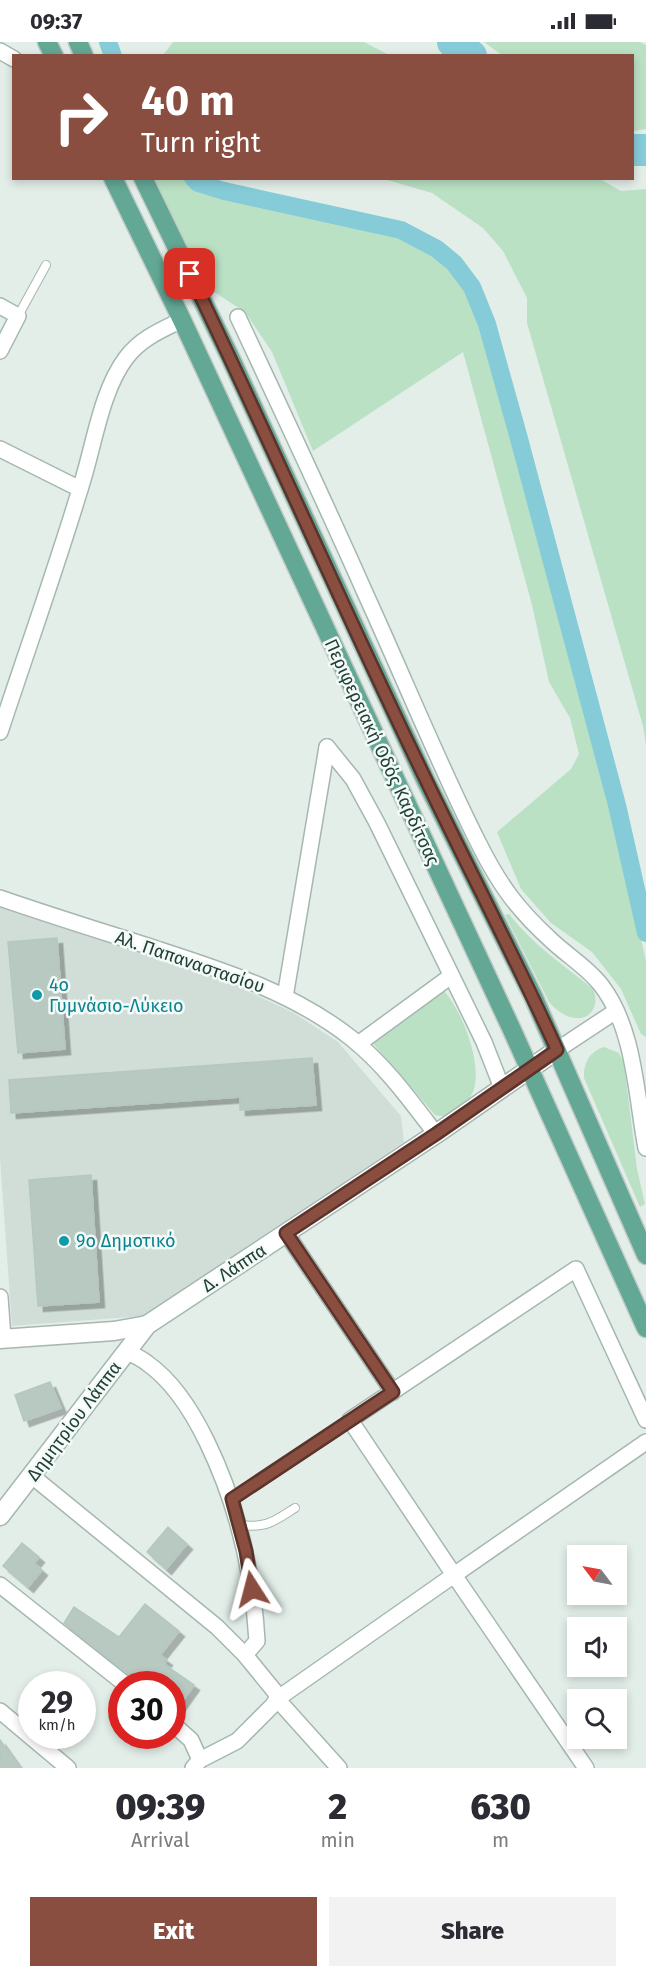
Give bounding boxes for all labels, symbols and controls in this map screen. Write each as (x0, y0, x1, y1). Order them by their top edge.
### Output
text: 09:37 (30, 8, 82, 35)
text: 40 m (141, 76, 235, 126)
icon: right (42, 78, 120, 156)
text: Turn right (141, 127, 261, 159)
pin (164, 248, 215, 299)
icon: arrive (173, 257, 206, 290)
street label: Περιφερειακή Οδός Καρδίτσας (320, 635, 445, 869)
street label: Αλ. Παπαναστασίου (112, 926, 268, 998)
place label: 4ο Γυμνάσιο-Λύκειο (49, 974, 184, 1017)
marker: 4ο Γυμνάσιο-Λύκειο (30, 988, 44, 1002)
place label: 9ο Δημοτικό (76, 1230, 176, 1252)
marker: 9ο Δημοτικό (57, 1234, 71, 1248)
street label: Δ. Λάππα (198, 1239, 270, 1297)
street label: Δημητρίου Λάππα (22, 1357, 126, 1485)
north arrow (567, 1545, 627, 1605)
map controls (567, 1545, 627, 1749)
position arrow (220, 1557, 284, 1621)
button: sound (567, 1617, 627, 1677)
speed limit sign: 30 (108, 1671, 186, 1749)
text: 29 (41, 1685, 73, 1721)
button: search (567, 1689, 627, 1749)
text: km/h (38, 1716, 76, 1734)
text: 09:39 (115, 1785, 205, 1829)
text: 2 (328, 1785, 347, 1829)
text: 630 (470, 1785, 531, 1829)
text: Arrival (131, 1828, 190, 1852)
text: min (320, 1828, 355, 1852)
text: m (492, 1828, 509, 1852)
button: Exit (30, 1897, 317, 1966)
button: Share (329, 1897, 616, 1966)

